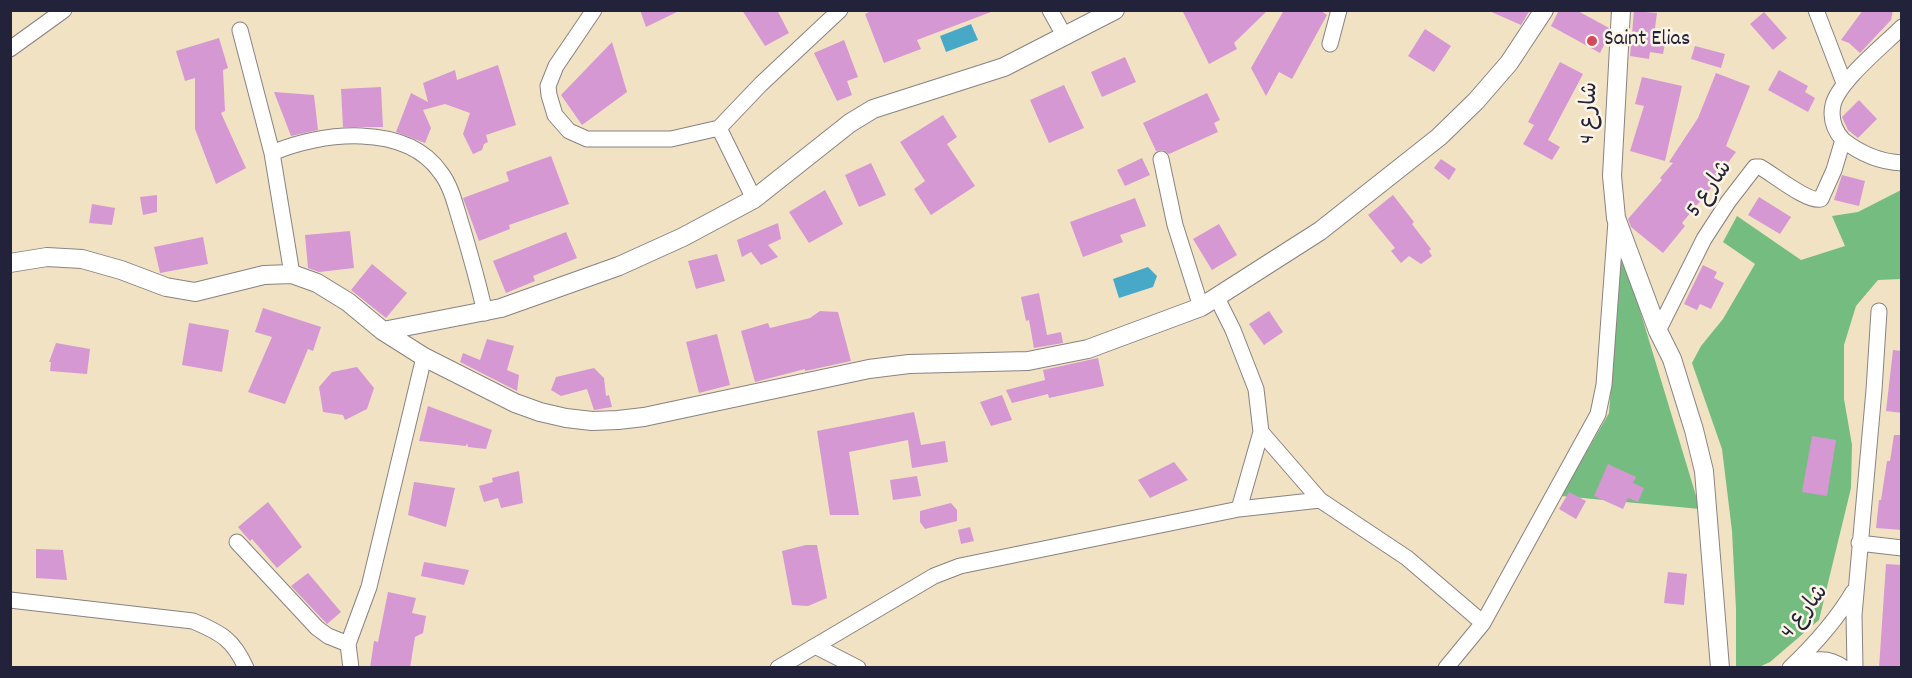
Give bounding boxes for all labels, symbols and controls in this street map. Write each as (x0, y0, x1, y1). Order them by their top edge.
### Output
place label: Saint Elias (1604, 28, 1690, 54)
marker: Saint Elias (1585, 34, 1599, 48)
street label: شارع 4 (1576, 81, 1606, 145)
street label: شارع 5 (1682, 157, 1740, 223)
street label: شارع 4 (1776, 581, 1836, 645)

